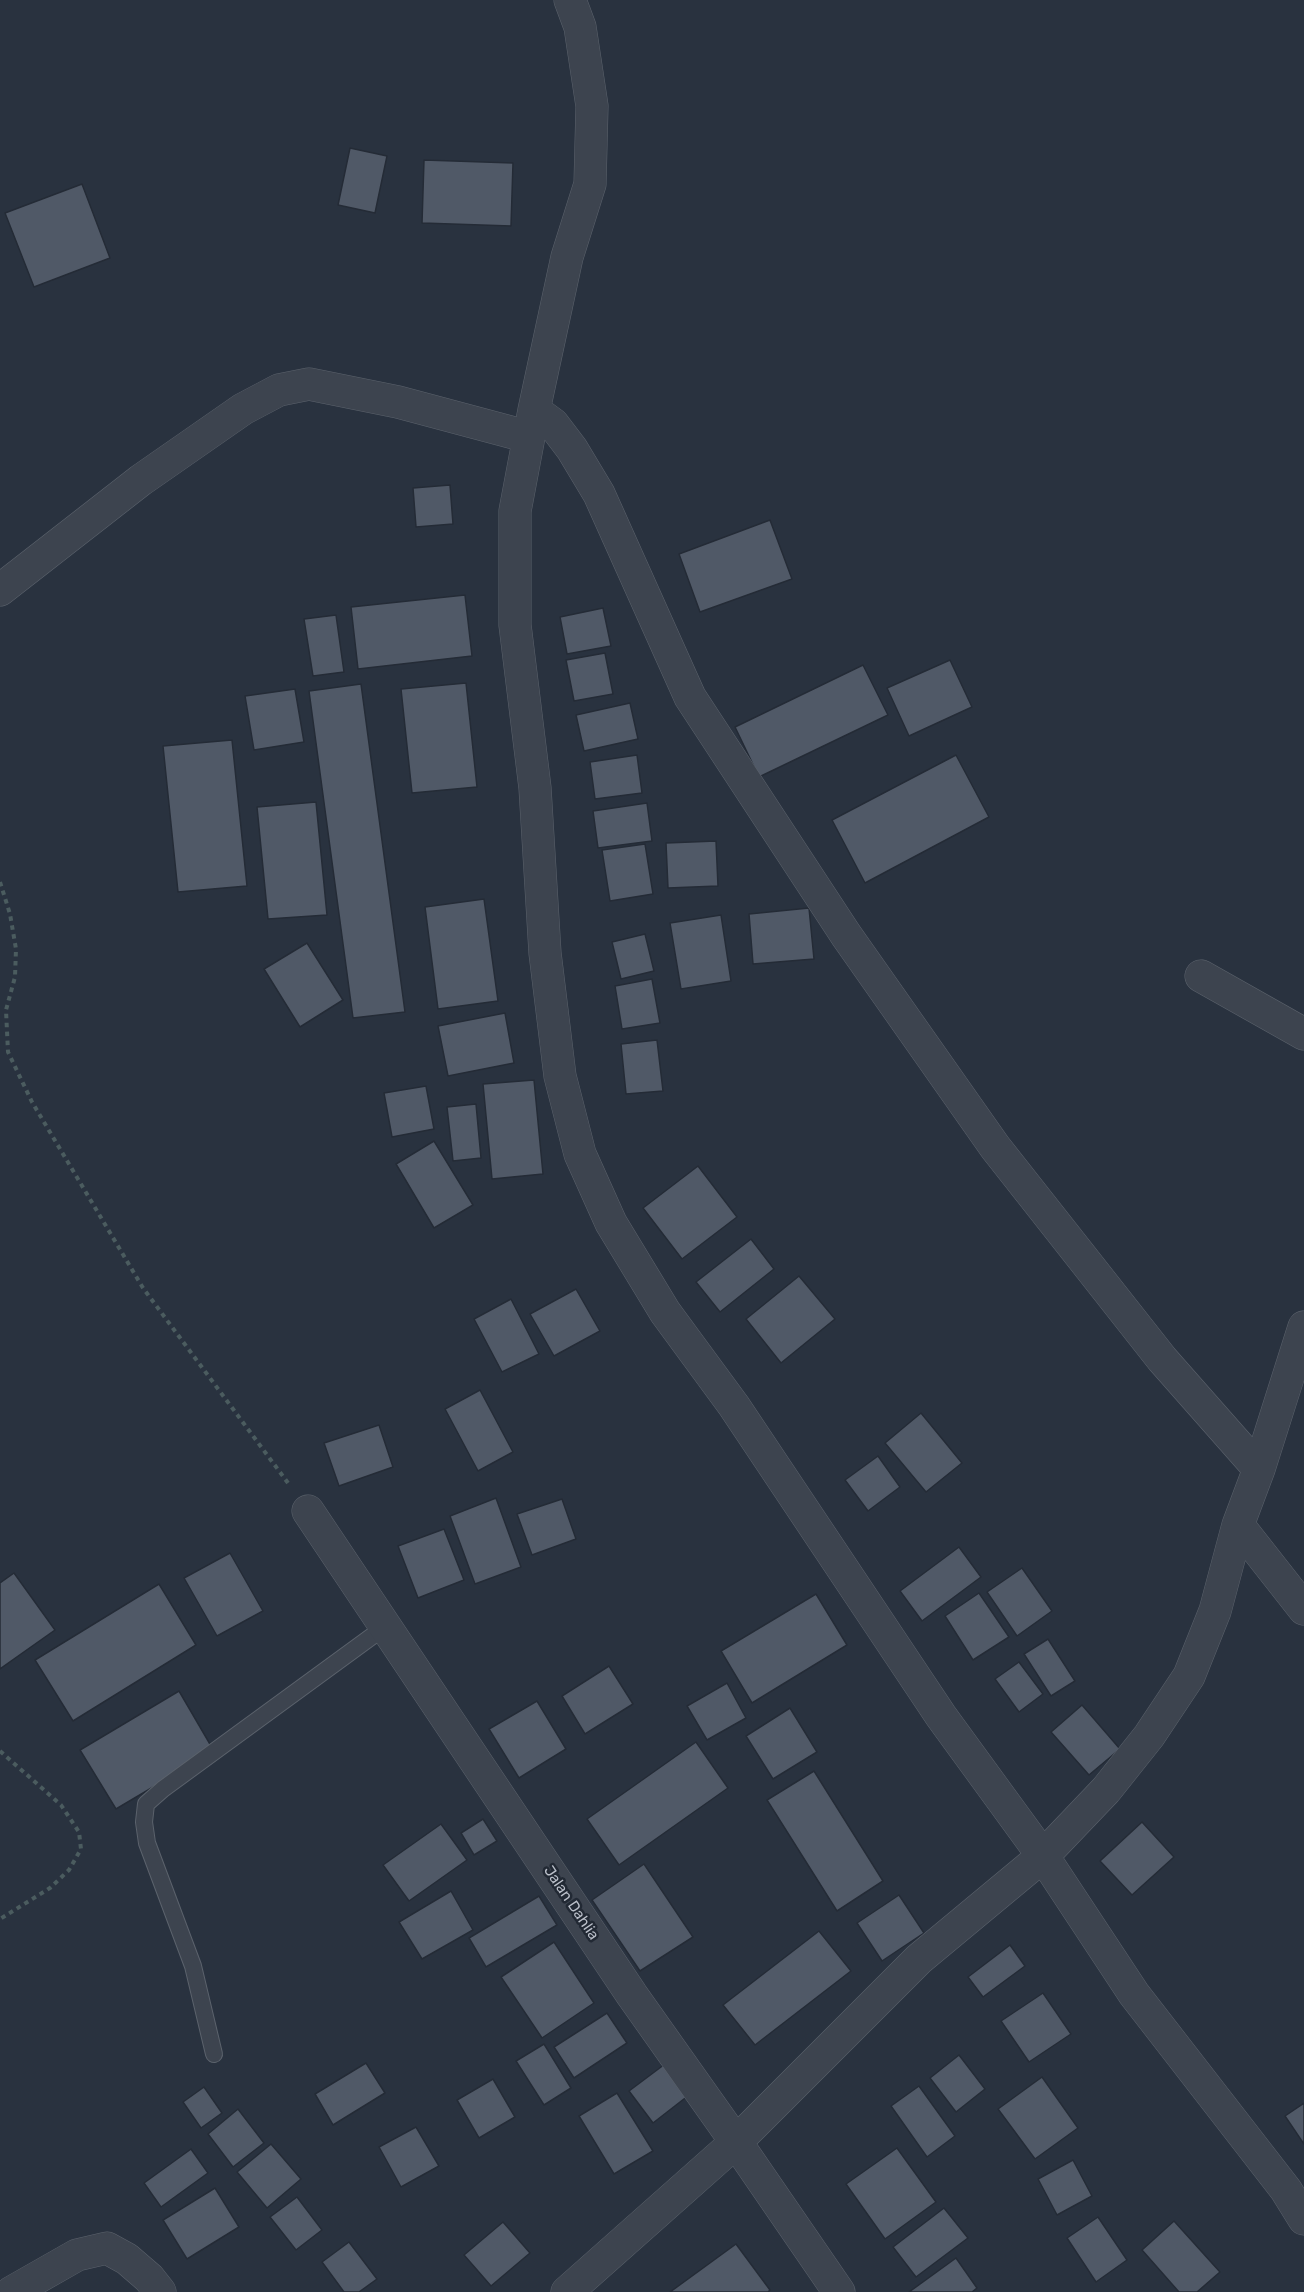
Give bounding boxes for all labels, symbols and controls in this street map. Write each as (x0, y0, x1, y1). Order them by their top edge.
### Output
street label: Jalan Dahlia (540, 1862, 602, 1944)

